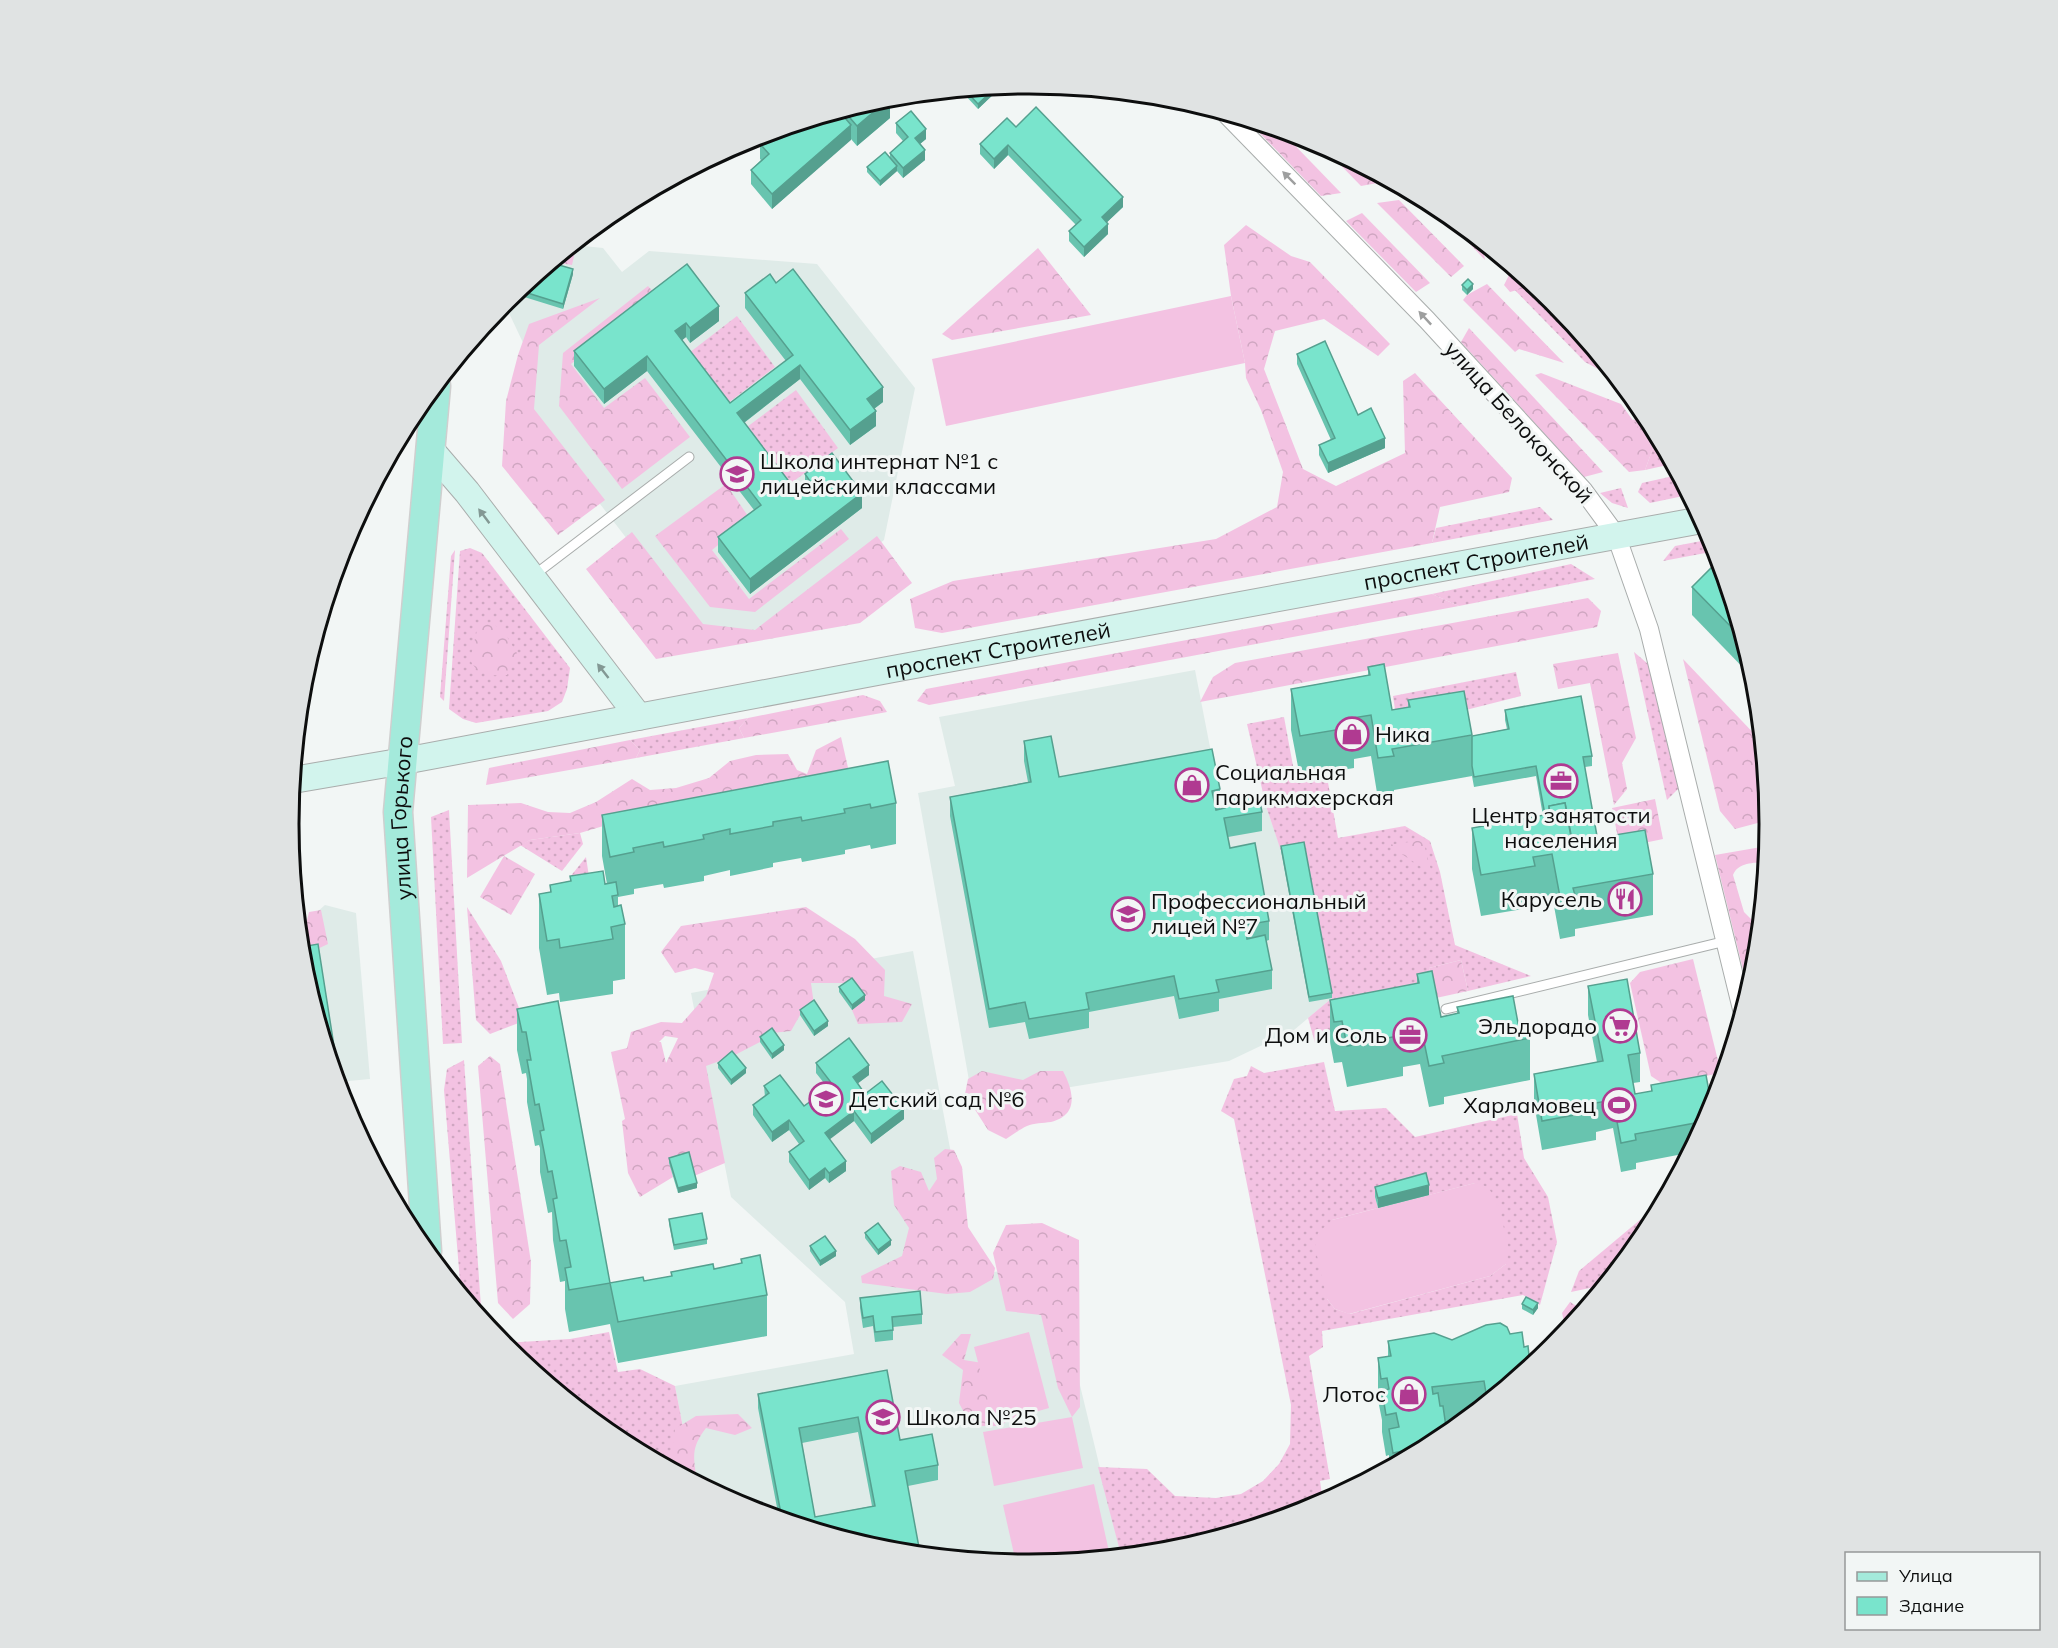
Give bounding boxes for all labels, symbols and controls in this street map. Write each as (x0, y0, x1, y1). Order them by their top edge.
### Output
one-way arrow (1283, 171, 1297, 185)
one-way arrow (1418, 310, 1432, 325)
street label: улица Белоконской (1439, 335, 1599, 509)
place label: Школа интернат №1 с лицейскими классами (760, 447, 998, 500)
school or university icon: Школа интернат №1 с лицейскими классами (719, 456, 755, 492)
one-way arrow (478, 508, 491, 524)
street label: проспект Строителей (1361, 527, 1591, 596)
street label: проспект Строителей (883, 615, 1113, 684)
one-way arrow (598, 663, 610, 678)
shop icon: Ника (1334, 716, 1370, 752)
place label: Ника (1375, 720, 1430, 748)
street label: улица Горького (384, 735, 419, 901)
place label: Социальная парикмахерская (1215, 758, 1394, 811)
office icon: Центр занятости населения (1543, 763, 1579, 799)
shop icon: Социальная парикмахерская (1174, 767, 1210, 803)
place label: Центр занятости населения (1472, 801, 1651, 854)
restaurant icon: Карусель (1607, 881, 1643, 917)
place label: Карусель (1501, 885, 1602, 913)
place label: Профессиональный лицей №7 (1151, 887, 1366, 940)
school or university icon: Профессиональный лицей №7 (1110, 896, 1146, 932)
supermarket icon: Эльдорадо (1602, 1008, 1638, 1044)
place label: Эльдорадо (1478, 1012, 1597, 1040)
office icon: Дом и Соль (1392, 1017, 1428, 1053)
place label: Дом и Соль (1265, 1021, 1387, 1049)
school or university icon: Детский сад №6 (808, 1081, 844, 1117)
place label: Детский сад №6 (849, 1085, 1024, 1113)
sports icon: Харламовец (1601, 1087, 1637, 1123)
place label: Харламовец (1463, 1091, 1596, 1119)
shop icon: Лотос (1391, 1376, 1427, 1412)
place label: Лотос (1323, 1380, 1386, 1408)
school or university icon: Школа №25 (865, 1399, 901, 1435)
place label: Школа №25 (906, 1403, 1037, 1431)
legend (1845, 1552, 2040, 1630)
text: Улица (1898, 1564, 1953, 1587)
text: Здание (1899, 1594, 1964, 1617)

